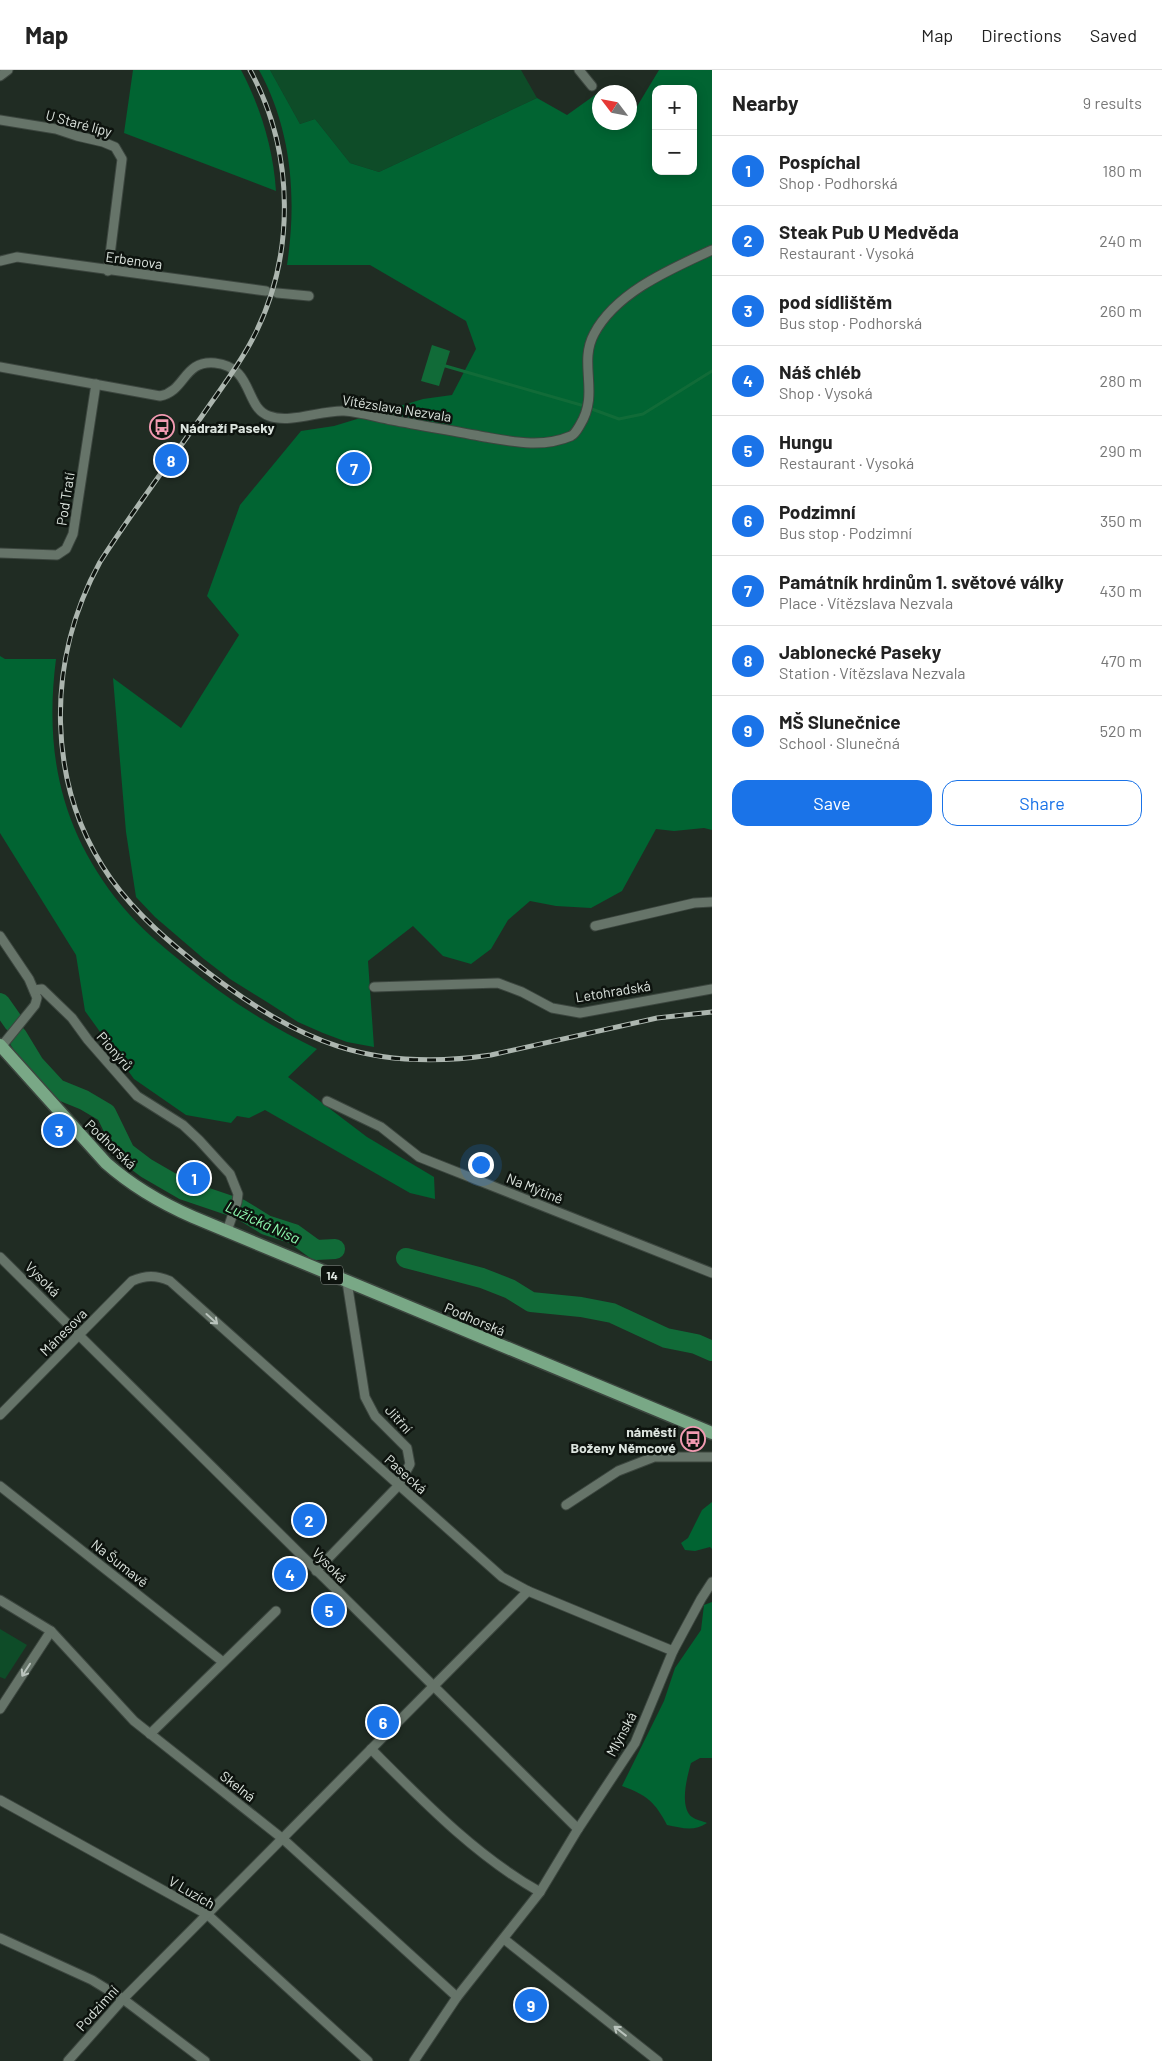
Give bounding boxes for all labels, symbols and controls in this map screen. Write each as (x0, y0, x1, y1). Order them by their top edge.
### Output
text: Map (25, 20, 68, 49)
text: Map (921, 24, 953, 46)
text: Directions (981, 24, 1062, 46)
text: Saved (1090, 24, 1137, 46)
north arrow (592, 85, 637, 130)
map controls (652, 85, 697, 175)
button: + (652, 85, 697, 130)
text: Nearby (732, 90, 798, 115)
text: 9 results (1083, 93, 1142, 112)
street label: U Staré lípy (44, 106, 114, 140)
button: − (652, 130, 697, 175)
text: Pospíchal (779, 150, 860, 173)
text: 1 (745, 161, 751, 180)
text: 180 m (1103, 161, 1142, 180)
text: Shop · Podhorská (779, 173, 898, 192)
text: Steak Pub U Medvěda (779, 220, 959, 243)
text: 2 (744, 231, 752, 250)
text: 240 m (1099, 231, 1142, 250)
text: Restaurant · Vysoká (779, 243, 914, 262)
street label: Erbenova (105, 248, 163, 272)
text: pod sídlištěm (779, 290, 892, 313)
text: 3 (744, 301, 752, 320)
text: 260 m (1100, 301, 1142, 320)
text: Bus stop · Podhorská (779, 313, 922, 332)
text: Náš chléb (779, 360, 861, 383)
text: 4 (743, 371, 753, 390)
text: 280 m (1100, 371, 1142, 390)
text: Shop · Vysoká (779, 383, 873, 402)
street label: Vítězslava Nezvala (341, 391, 453, 425)
bus stop icon: Nádraží Paseky (149, 414, 175, 440)
place label: Nádraží Paseky (180, 419, 275, 436)
text: Hungu (779, 430, 833, 453)
pin: 8 (155, 441, 187, 479)
text: 5 (744, 441, 752, 460)
text: 290 m (1100, 441, 1142, 460)
pin: 7 (338, 449, 370, 487)
text: Restaurant · Vysoká (779, 453, 914, 472)
street label: Pod Tratí (52, 471, 78, 527)
text: Podzimní (779, 500, 855, 523)
text: 6 (744, 511, 752, 530)
text: 350 m (1100, 511, 1142, 530)
text: Bus stop · Podzimní (779, 523, 912, 542)
text: Památník hrdinům 1. světové války (779, 570, 1064, 593)
text: 7 (744, 581, 752, 600)
text: 430 m (1099, 581, 1142, 600)
text: Place · Vítězslava Nezvala (779, 593, 953, 612)
text: Jablonecké Paseky (779, 640, 941, 663)
text: 8 (744, 651, 752, 670)
text: 470 m (1101, 651, 1142, 670)
text: Station · Vítězslava Nezvala (779, 663, 966, 682)
text: MŠ Slunečnice (779, 710, 901, 733)
text: 9 (744, 721, 752, 740)
text: 520 m (1100, 721, 1142, 740)
text: School · Slunečná (779, 733, 900, 752)
button: Save (732, 780, 932, 826)
button: Share (942, 780, 1142, 826)
street label: Letohradská (574, 977, 652, 1005)
street label: Pionýrů (93, 1028, 137, 1074)
pin: 3 (43, 1111, 75, 1149)
street label: Podhorská (82, 1116, 140, 1172)
your location (468, 1152, 494, 1178)
pin: 1 (178, 1159, 210, 1197)
street label: Na Mýtině (504, 1169, 566, 1207)
water label: Lužická Nisa (223, 1197, 303, 1247)
street label: Vysoká (22, 1258, 64, 1300)
road number: 14 (321, 1266, 343, 1284)
street label: Podhorská (442, 1299, 508, 1339)
street label: Mánesova (36, 1305, 90, 1359)
one-way arrow (206, 1313, 219, 1325)
street label: Jitřní (382, 1401, 416, 1437)
place label: náměstí Boženy Němcové (570, 1423, 677, 1456)
bus stop icon: náměstí Boženy Němcové (680, 1426, 706, 1452)
street label: Pasecká (381, 1451, 431, 1497)
pin: 2 (293, 1501, 325, 1539)
street label: Na Šumavě (88, 1535, 152, 1591)
street label: Vysoká (309, 1544, 351, 1586)
pin: 4 (274, 1555, 306, 1593)
pin: 5 (313, 1591, 345, 1629)
one-way arrow (20, 1663, 31, 1677)
pin: 6 (367, 1703, 399, 1741)
street label: Mlýnská (602, 1709, 640, 1759)
street label: Skelná (217, 1767, 259, 1805)
street label: V Luzích (166, 1872, 218, 1912)
street label: Podzimní (72, 1982, 122, 2034)
pin: 9 (515, 1986, 547, 2024)
one-way arrow (614, 2025, 627, 2036)

